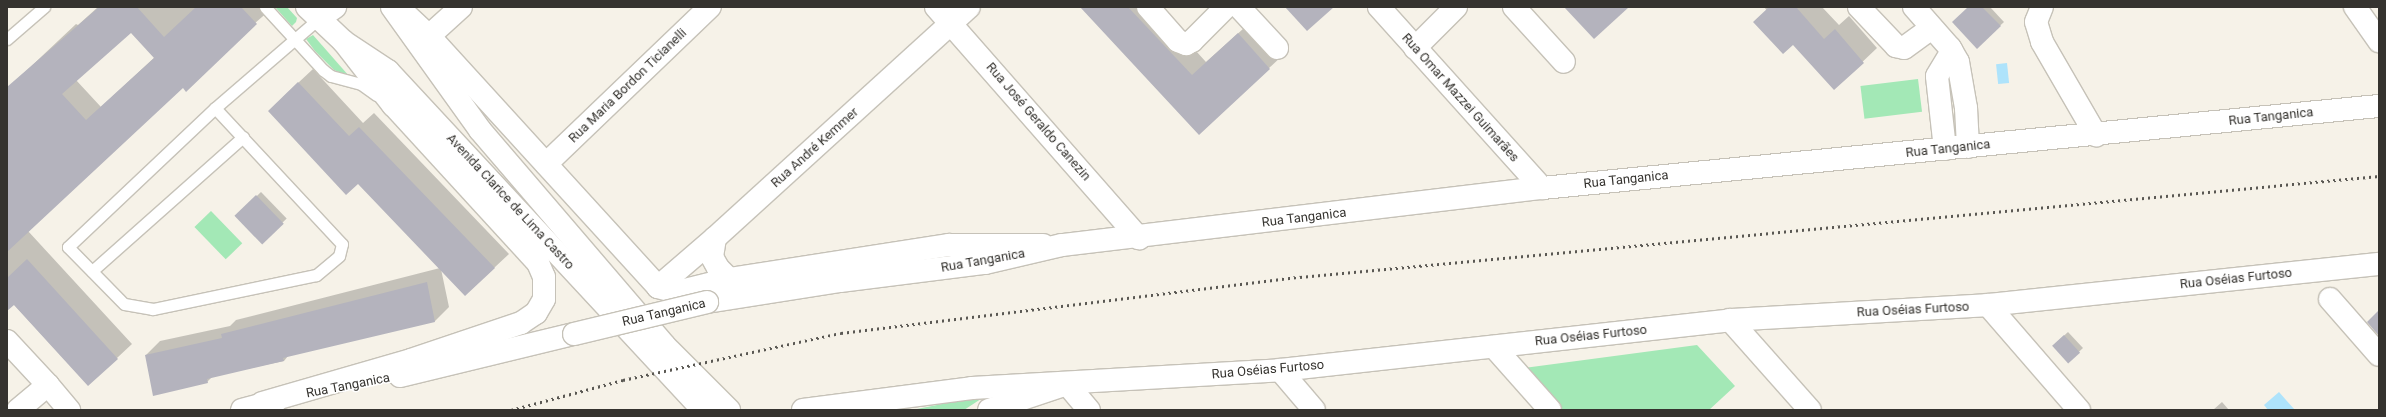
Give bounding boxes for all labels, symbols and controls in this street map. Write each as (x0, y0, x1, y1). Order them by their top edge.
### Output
street label: Rua Maria Bordon Ticianelli (566, 25, 690, 147)
street label: Rua Omar Mazzei Guimarães (1398, 31, 1522, 165)
street label: Rua José Geraldo Canezin (982, 60, 1094, 184)
street label: Rua André Kemmer (768, 105, 862, 191)
street label: Rua Tanganica (2228, 105, 2314, 129)
street label: Avenida Clarice de Lima Castro (443, 131, 577, 273)
street label: Rua Tanganica (1905, 137, 1991, 161)
street label: Rua Tanganica (1583, 168, 1669, 192)
street label: Rua Tanganica (1261, 205, 1347, 231)
street label: Rua Tanganica (940, 246, 1026, 276)
street label: Rua Oséias Furtoso (2179, 265, 2293, 293)
street label: Rua Tanganica (621, 296, 707, 330)
street label: Rua Oséias Furtoso (1856, 299, 1970, 321)
street label: Rua Oséias Furtoso (1534, 322, 1648, 350)
street label: Rua Oséias Furtoso (1211, 357, 1325, 383)
street label: Rua Tanganica (305, 370, 391, 402)

